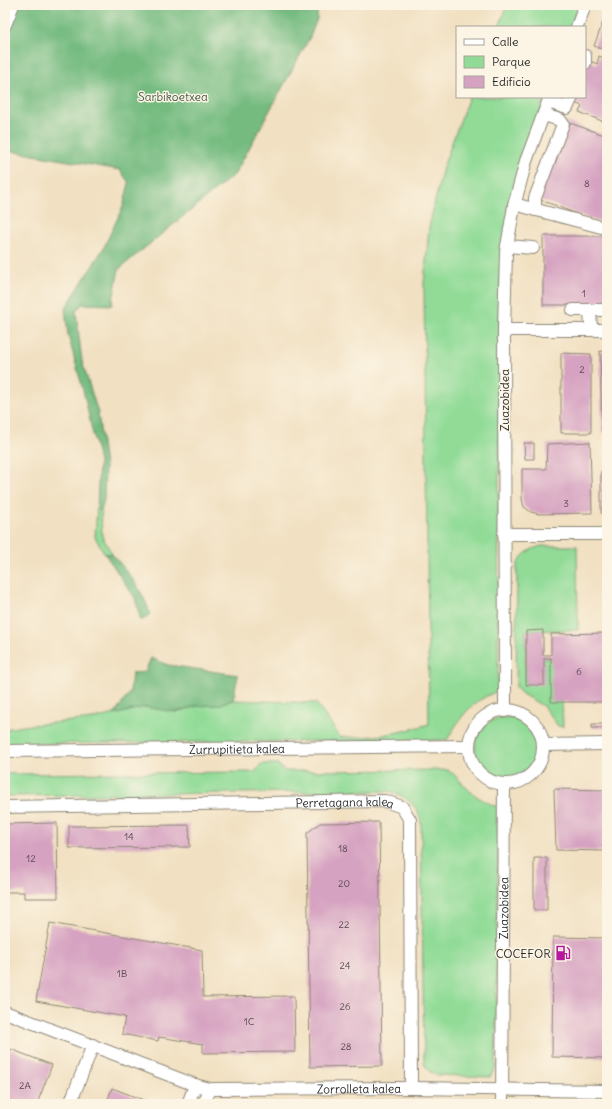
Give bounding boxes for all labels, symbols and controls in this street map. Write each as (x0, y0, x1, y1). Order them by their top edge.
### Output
legend (456, 26, 586, 98)
text: Calle (492, 34, 519, 49)
text: Parque (492, 54, 531, 69)
text: Edificio (492, 74, 531, 89)
park label: Sarbikoetxea (138, 89, 208, 104)
house number: 8 (584, 177, 590, 190)
house number: 1 (582, 287, 586, 300)
house number: 2 (579, 363, 585, 376)
street label: Zuazobidea (497, 369, 512, 431)
house number: 3 (563, 497, 569, 510)
house number: 6 (576, 665, 582, 678)
street label: Zurrupitieta kalea (189, 740, 285, 757)
street label: Perretagana kalea (295, 793, 397, 811)
house number: 14 (124, 830, 134, 843)
house number: 18 (338, 842, 348, 855)
house number: 12 (26, 852, 36, 865)
house number: 20 (338, 877, 350, 890)
street label: Zuazobidea (496, 877, 511, 939)
house number: 22 (339, 918, 350, 931)
fuel station icon: COCEFOR (554, 944, 572, 962)
place label: COCEFOR (496, 946, 551, 961)
house number: 24 (339, 959, 351, 972)
house number: 1B (117, 967, 128, 980)
house number: 26 (339, 1000, 351, 1013)
house number: 1C (244, 1015, 255, 1028)
house number: 28 (340, 1040, 352, 1053)
house number: 2A (19, 1079, 32, 1092)
street label: Zorrolleta kalea (317, 1081, 401, 1096)

